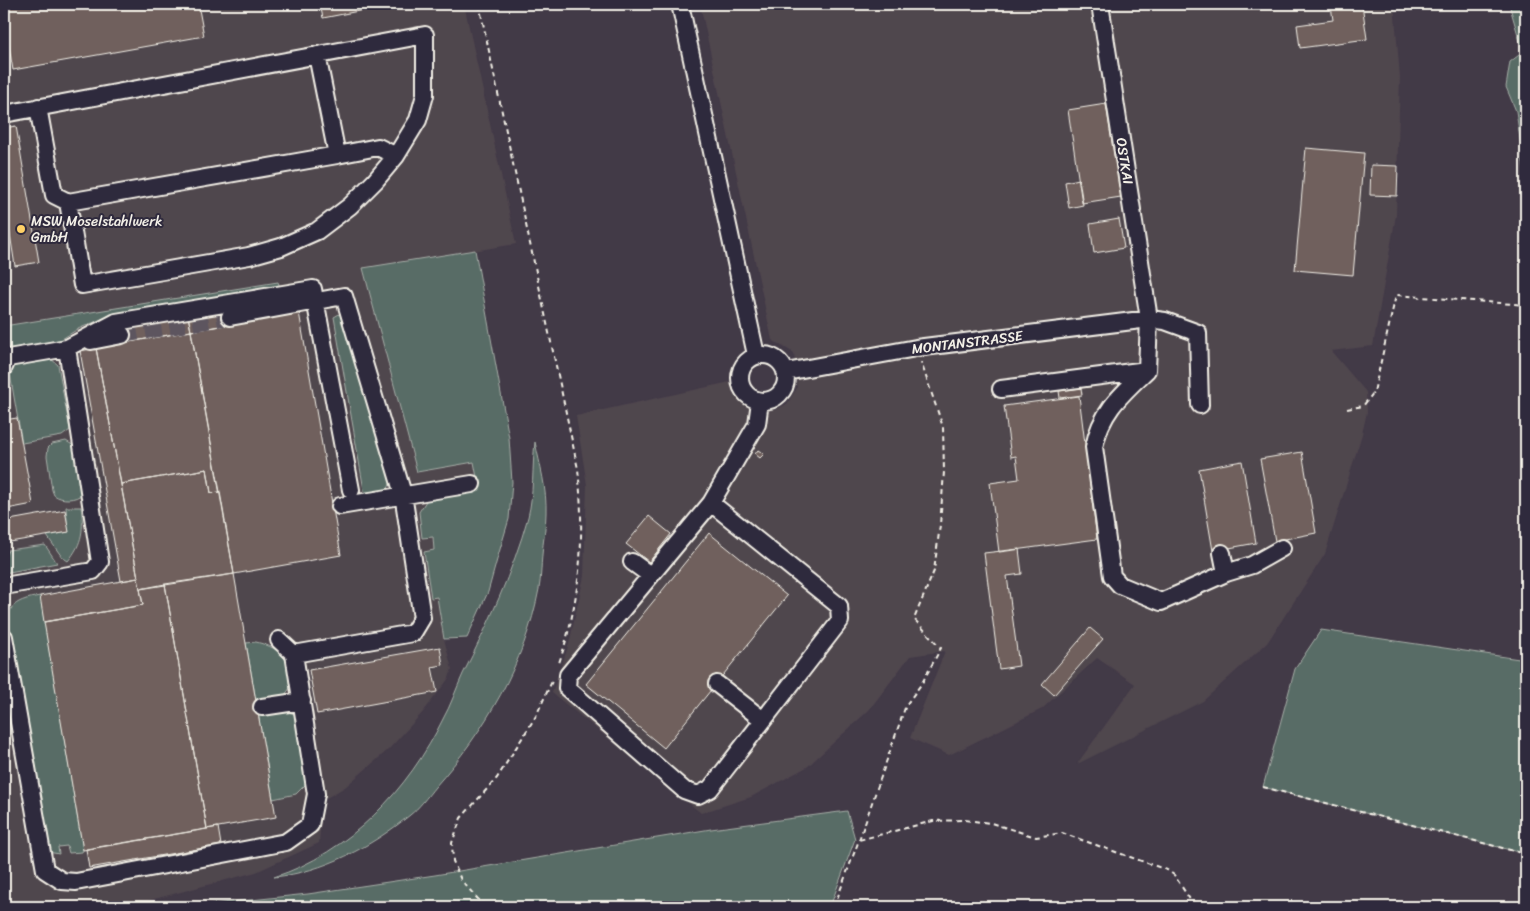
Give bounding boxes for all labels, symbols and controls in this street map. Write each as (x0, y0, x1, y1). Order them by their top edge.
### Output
street label: OSTKAI (1108, 136, 1141, 187)
place label: MSW Moselstahlwerk GmbH (31, 209, 162, 250)
marker: MSW Moselstahlwerk GmbH (15, 223, 27, 235)
street label: MONTANSTRASSE (910, 323, 1025, 362)

